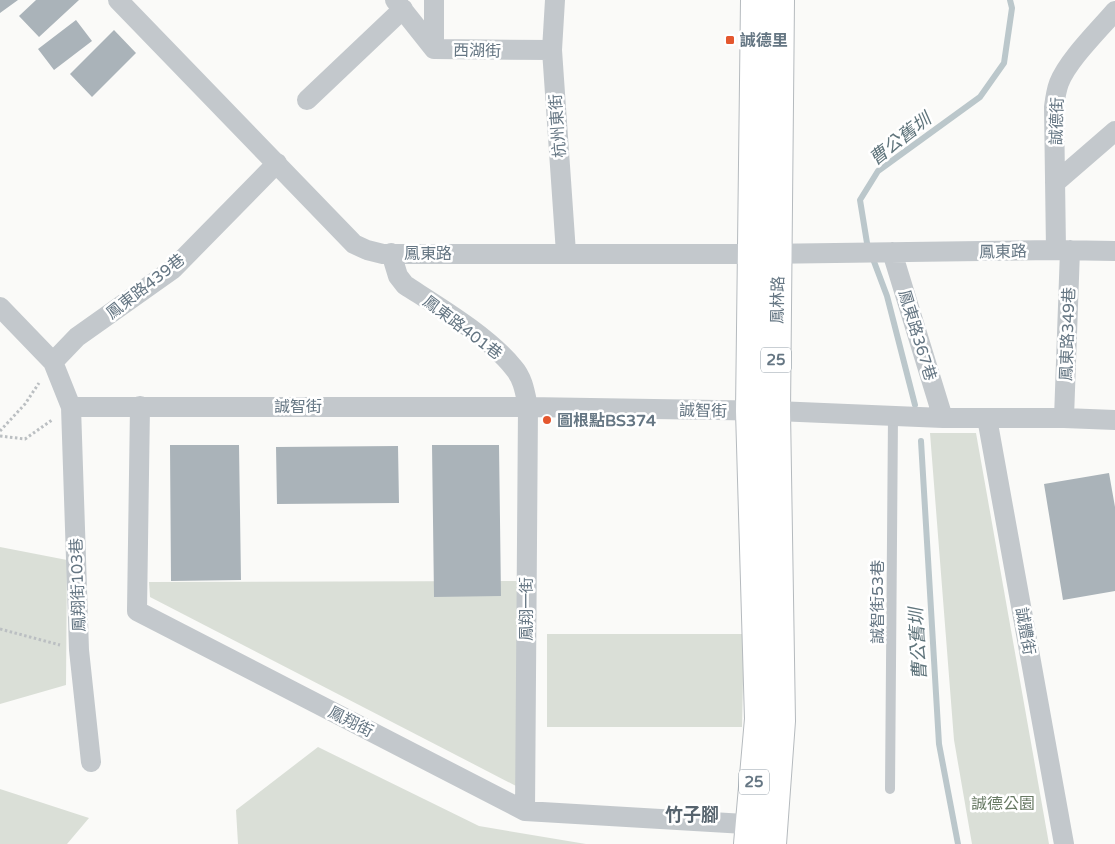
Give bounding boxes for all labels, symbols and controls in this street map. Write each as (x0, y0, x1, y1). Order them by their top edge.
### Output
place label: 誠德里 (740, 31, 788, 51)
marker: 誠德里 (724, 34, 736, 46)
street label: 西湖街 (453, 41, 501, 61)
street label: 杭州東街 (546, 93, 570, 159)
street label: 誠德街 (1046, 97, 1068, 145)
water label: 曹公舊圳 (865, 106, 938, 170)
street label: 鳳東路 (979, 242, 1027, 262)
street label: 鳳東路 (404, 244, 452, 264)
street label: 鳳東路439巷 (102, 250, 189, 324)
street label: 鳳林路 (768, 276, 788, 324)
street label: 鳳東路367巷 (894, 287, 940, 383)
street label: 鳳東路349巷 (1056, 287, 1080, 381)
street label: 鳳東路401巷 (419, 291, 506, 364)
road number: 25 (761, 348, 791, 372)
street label: 誠智街 (274, 397, 322, 417)
street label: 誠智街 (679, 401, 727, 421)
place label: 圖根點BS374 (557, 411, 656, 431)
marker: 圖根點BS374 (541, 414, 553, 426)
street label: 鳳翔街103巷 (66, 538, 90, 632)
street label: 誠智街53巷 (868, 560, 888, 644)
street label: 鳳翔一街 (517, 577, 537, 641)
water label: 曹公舊圳 (905, 604, 931, 681)
street label: 誠體街 (1011, 606, 1039, 657)
street label: 鳳翔街 (325, 702, 376, 742)
road number: 25 (739, 770, 769, 794)
park label: 誠德公園 (971, 794, 1035, 814)
district label: 竹子腳 (665, 804, 719, 826)

